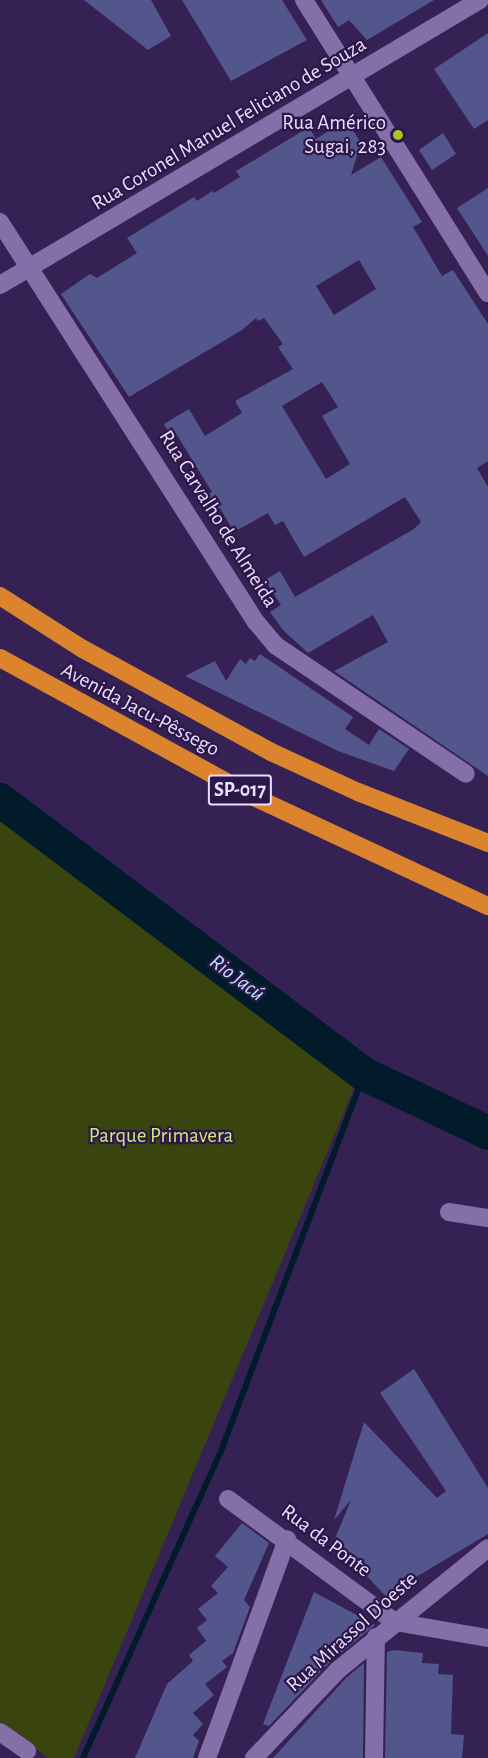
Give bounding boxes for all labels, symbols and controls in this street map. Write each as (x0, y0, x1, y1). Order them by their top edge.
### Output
street label: Rua Coronel Manuel Feliciano de Souza (87, 32, 371, 216)
place label: Rua Américo Sugai, 283 (282, 110, 386, 160)
marker: Rua Américo Sugai, 283 (391, 128, 405, 142)
street label: Rua Carvalho de Almeida (153, 426, 283, 612)
street label: Avenida Jacu-Pêssego (57, 658, 223, 762)
road number: SP-017 (207, 773, 273, 807)
water label: Rio Jacú (204, 949, 270, 1007)
park label: Parque Primavera (89, 1123, 233, 1149)
street label: Rua da Ponte (276, 1499, 376, 1583)
street label: Rua Mirassol D'oeste (281, 1567, 423, 1697)

